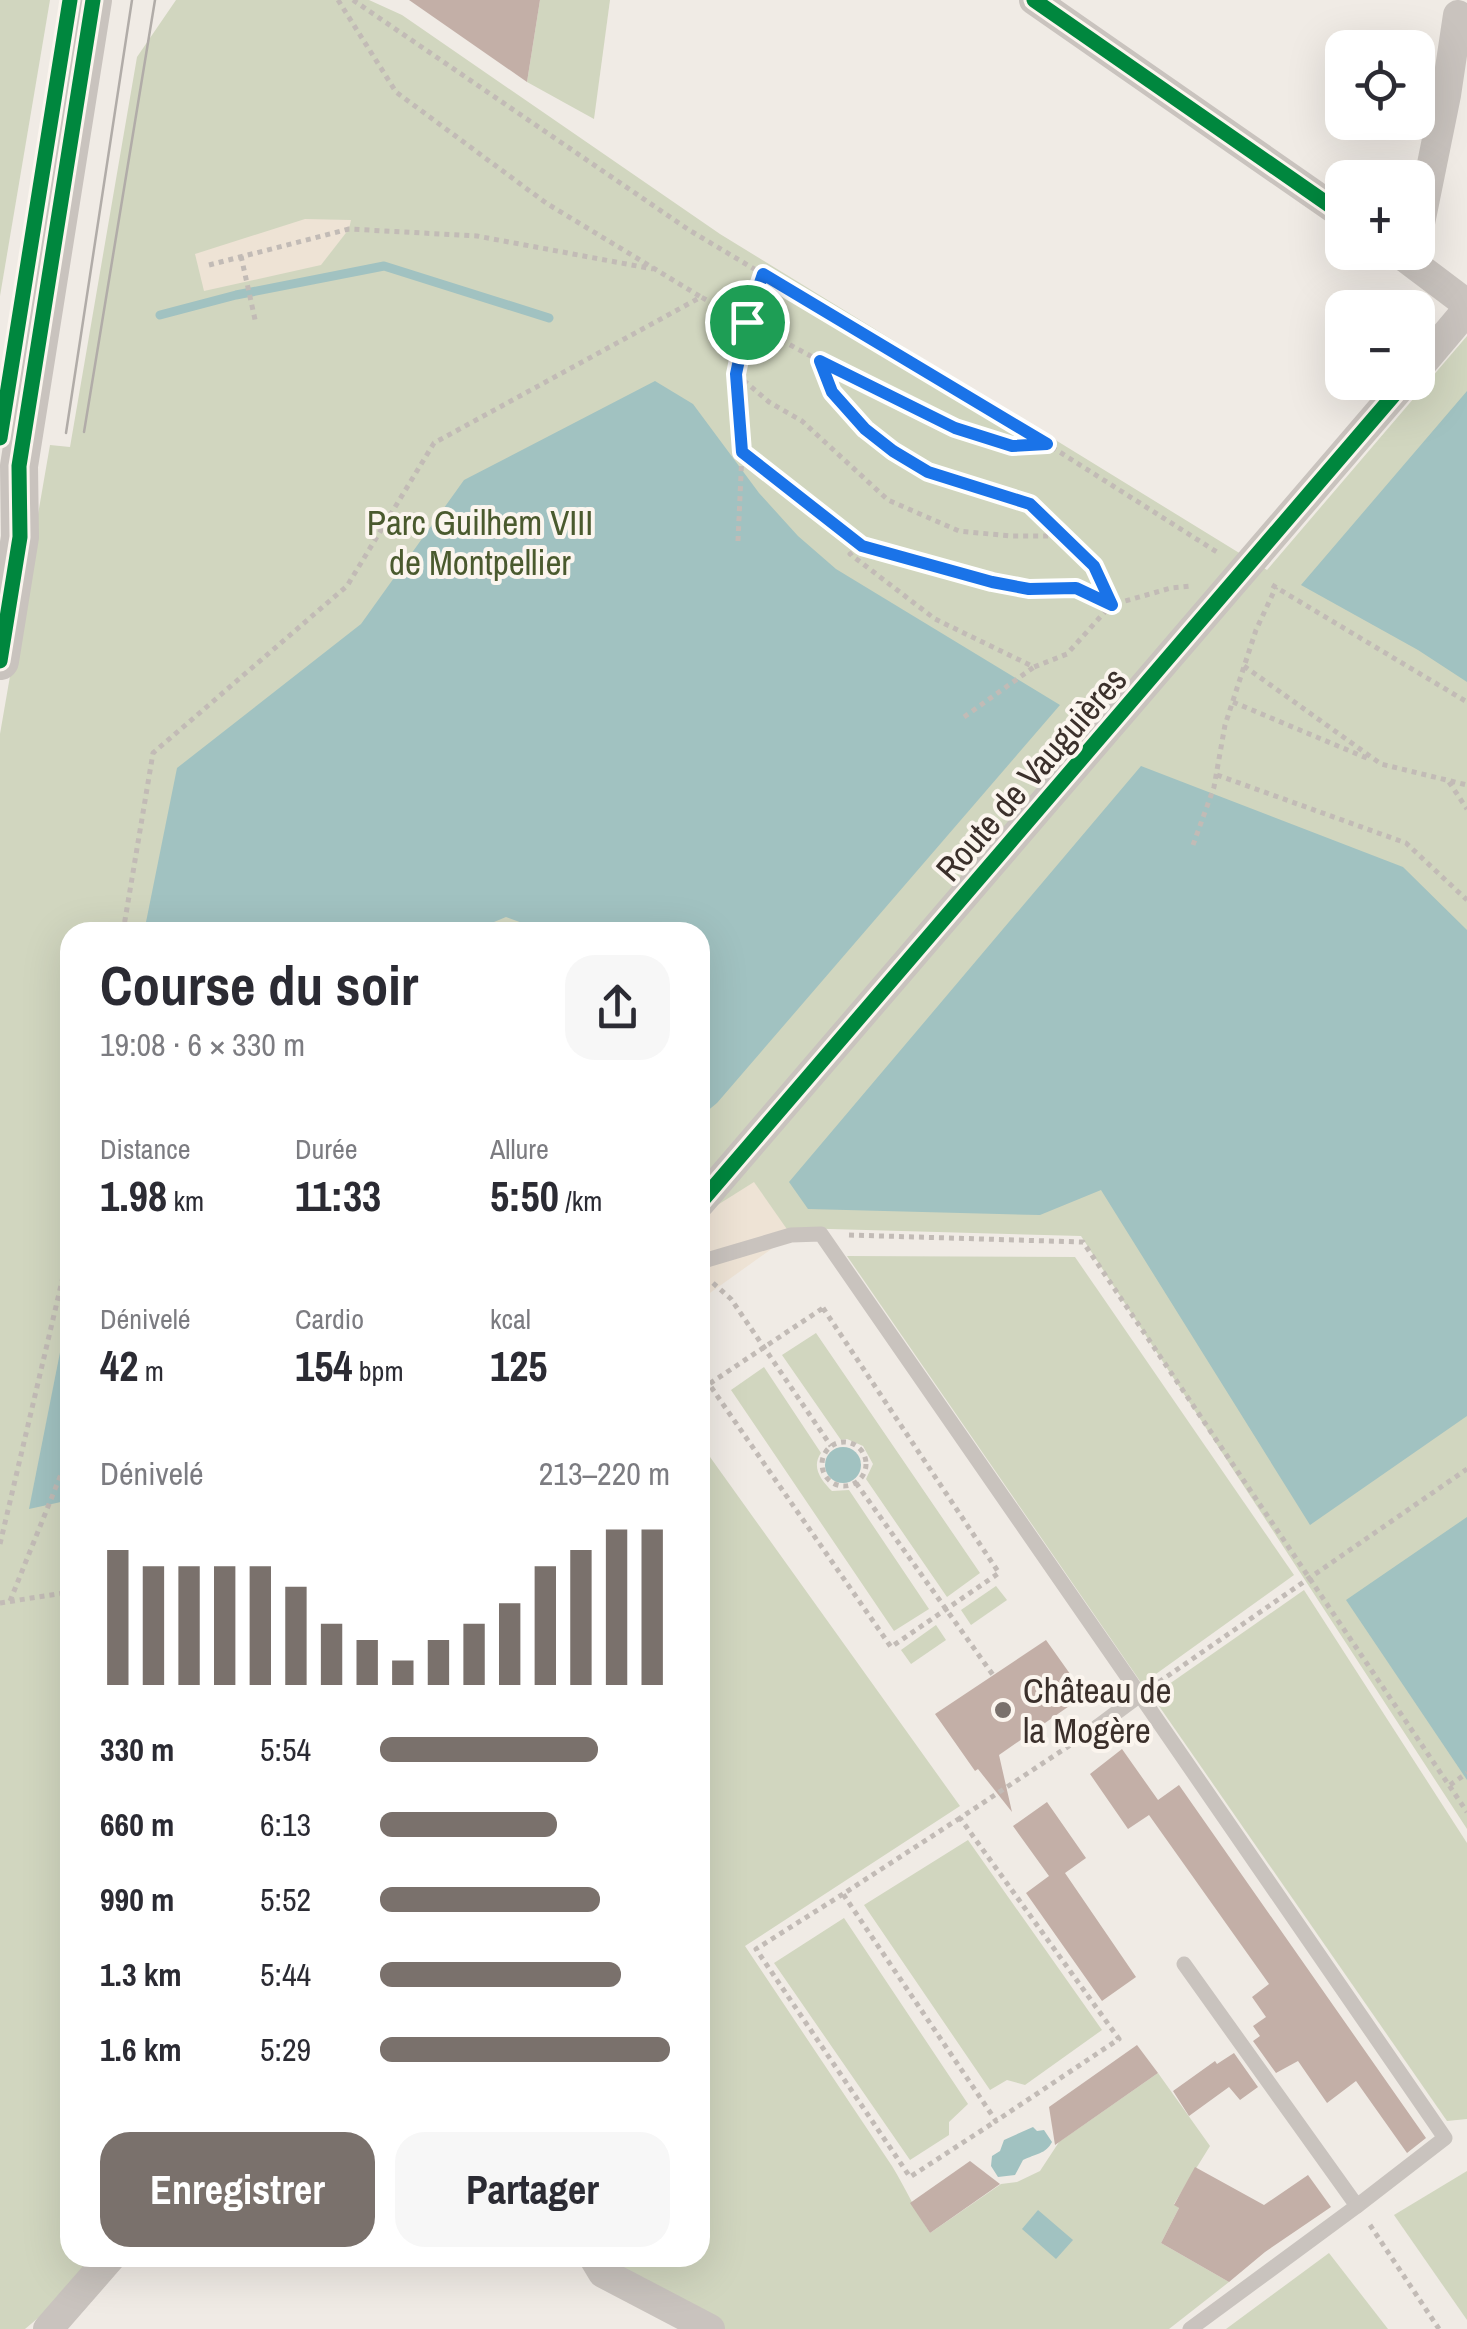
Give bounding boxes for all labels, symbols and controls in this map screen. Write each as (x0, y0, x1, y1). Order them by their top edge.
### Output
map controls (1325, 30, 1435, 400)
button: locate (1325, 30, 1435, 140)
button: + (1325, 160, 1435, 270)
pin (705, 280, 790, 365)
button: − (1325, 290, 1435, 400)
icon: arrive (720, 295, 775, 350)
park label: Parc Guilhem VIII de Montpellier (367, 499, 593, 586)
street label: Route de Vauguières (925, 657, 1137, 891)
text: Course du soir (100, 948, 418, 1022)
button: share (565, 955, 670, 1060)
text: 19:08 · 6 × 330 m (100, 1023, 305, 1066)
text: Distance (100, 1130, 191, 1168)
text: Durée (295, 1130, 358, 1168)
text: Allure (490, 1130, 549, 1168)
text: 1.98 (100, 1168, 167, 1224)
text: 11:33 (295, 1168, 381, 1224)
text: 5:50 (490, 1168, 559, 1224)
text: km (167, 1182, 204, 1220)
text: /km (559, 1182, 602, 1220)
text: Dénivelé (100, 1300, 191, 1338)
text: Cardio (295, 1300, 364, 1338)
text: kcal (490, 1300, 531, 1338)
text: 42 (100, 1338, 138, 1394)
text: 154 (295, 1338, 352, 1394)
text: 125 (490, 1338, 547, 1394)
text: m (138, 1352, 164, 1390)
text: bpm (352, 1352, 404, 1390)
text: Dénivelé (100, 1452, 204, 1495)
text: 213–220 m (539, 1452, 670, 1495)
place label: Château de la Mogère (1023, 1667, 1171, 1754)
marker: Château de la Mogère (992, 1699, 1014, 1721)
text: 330 m (100, 1728, 174, 1771)
text: 5:54 (260, 1728, 311, 1771)
text: 660 m (100, 1803, 174, 1846)
text: 6:13 (260, 1803, 311, 1846)
text: 990 m (100, 1878, 174, 1921)
text: 5:52 (260, 1878, 311, 1921)
text: 1.3 km (100, 1953, 182, 1996)
text: 5:44 (260, 1953, 311, 1996)
text: 1.6 km (100, 2028, 182, 2071)
text: 5:29 (260, 2028, 311, 2071)
button: Enregistrer (100, 2132, 375, 2247)
button: Partager (395, 2132, 670, 2247)

